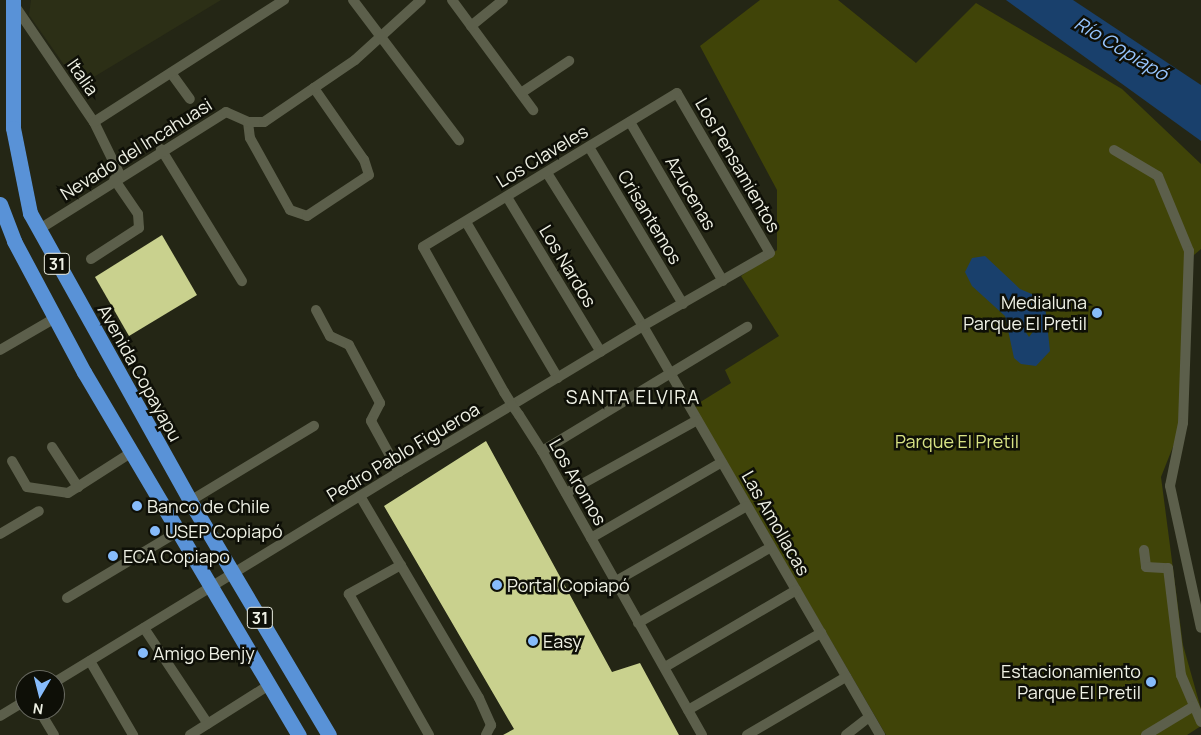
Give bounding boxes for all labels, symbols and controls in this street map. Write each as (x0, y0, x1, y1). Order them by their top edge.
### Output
water label: Río Copiapó (1070, 12, 1172, 86)
street label: Italia (63, 54, 103, 100)
street label: Nevado del Incahuasi (56, 94, 216, 204)
street label: Los Pensamientos (691, 94, 785, 236)
street label: Los Claveles (492, 120, 592, 192)
street label: Azucenas (661, 152, 721, 234)
street label: Crisantemos (613, 166, 687, 268)
street label: Los Nardos (535, 221, 601, 311)
road number: 31 (43, 250, 71, 278)
place label: Medialuna Parque El Pretil (963, 292, 1087, 334)
street label: Avenida Copayapu (93, 301, 187, 445)
marker: Medialuna Parque El Pretil (1091, 307, 1103, 319)
district label: SANTA ELVIRA (564, 387, 702, 409)
street label: Pedro Pablo Figueroa (323, 398, 483, 506)
park label: Parque El Pretil (895, 430, 1019, 452)
street label: Los Aromos (545, 435, 611, 529)
street label: Las Amollacas (737, 467, 815, 579)
place label: Banco de Chile (147, 495, 270, 517)
marker: Banco de Chile (131, 500, 143, 512)
place label: USEP Copiapó (165, 520, 283, 542)
marker: USEP Copiapó (149, 525, 161, 537)
place label: ECA Copiapo (123, 545, 230, 567)
marker: ECA Copiapo (107, 550, 119, 562)
place label: Portal Copiapó (507, 574, 630, 596)
marker: Portal Copiapó (491, 579, 503, 591)
road number: 31 (246, 604, 274, 632)
place label: Easy (543, 630, 582, 652)
marker: Easy (527, 635, 539, 647)
place label: Amigo Benjy (153, 642, 255, 664)
marker: Amigo Benjy (137, 647, 149, 659)
place label: Estacionamiento Parque El Pretil (1001, 661, 1141, 704)
north arrow (15, 670, 65, 720)
marker: Estacionamiento Parque El Pretil (1145, 676, 1157, 688)
text: N (32, 699, 44, 719)

